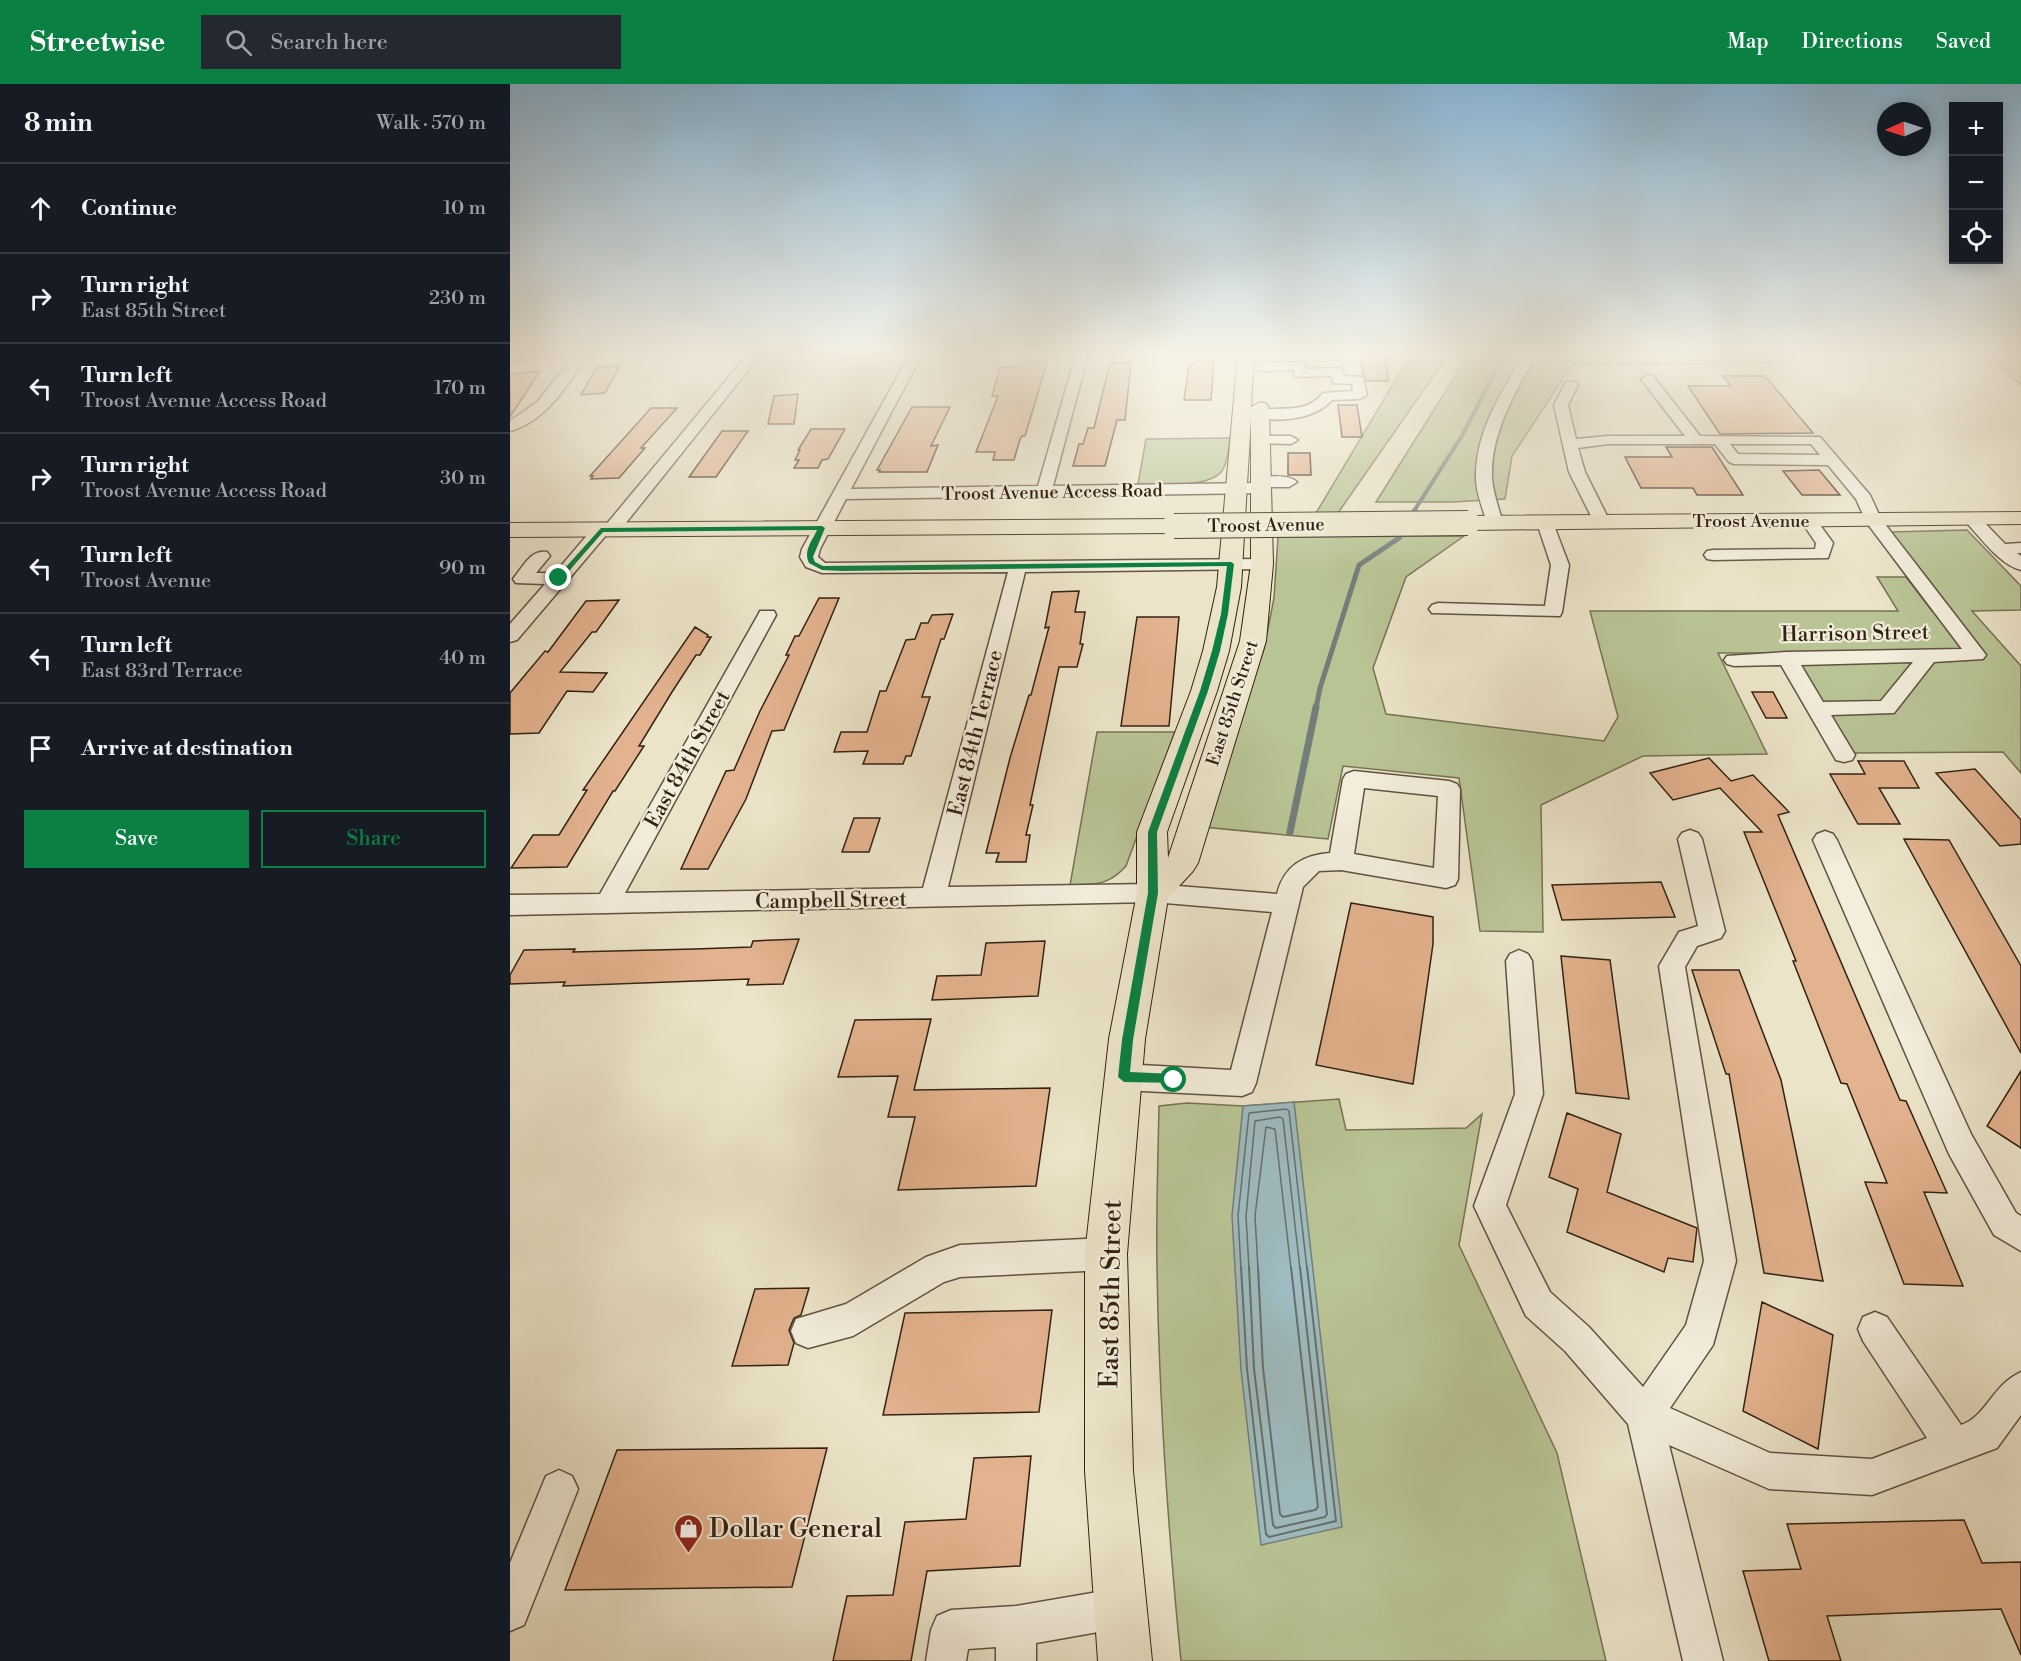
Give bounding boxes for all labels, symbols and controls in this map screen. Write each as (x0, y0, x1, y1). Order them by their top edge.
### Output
search box (201, 15, 621, 69)
text: Streetwise (30, 25, 165, 60)
icon: search (222, 26, 255, 59)
text: Search here (270, 29, 388, 56)
text: Map (1727, 29, 1769, 55)
text: Directions (1802, 29, 1903, 55)
text: Saved (1936, 29, 1991, 55)
north arrow (1877, 102, 1931, 156)
map controls (1949, 102, 2003, 264)
button: + (1949, 102, 2003, 156)
text: 8 min (24, 107, 93, 139)
text: Walk · 570 m (376, 111, 486, 136)
button: − (1949, 156, 2003, 210)
icon: ahead (24, 192, 57, 225)
text: Continue (81, 195, 177, 222)
text: 10 m (443, 196, 486, 221)
button: locate (1949, 210, 2003, 264)
text: Turn right (81, 272, 189, 299)
icon: right (24, 282, 57, 315)
text: 230 m (429, 286, 486, 311)
text: East 85th Street (81, 299, 226, 324)
text: Turn left (81, 362, 172, 389)
icon: left (24, 372, 57, 405)
text: 170 m (434, 376, 486, 401)
text: Troost Avenue Access Road (81, 389, 327, 414)
text: Turn right (81, 452, 189, 479)
icon: right (24, 462, 57, 495)
text: 30 m (440, 466, 486, 491)
text: Troost Avenue Access Road (81, 479, 327, 504)
street label: Troost Avenue Access Road (941, 479, 1164, 506)
street label: Troost Avenue (1692, 510, 1810, 533)
street label: Troost Avenue (1207, 513, 1325, 538)
text: Turn left (81, 542, 172, 569)
icon: left (24, 552, 57, 585)
text: 90 m (439, 556, 486, 581)
route end (545, 564, 571, 590)
text: Troost Avenue (81, 569, 211, 594)
street label: Harrison Street (1781, 620, 1930, 648)
text: Turn left (81, 632, 172, 659)
street label: East 85th Street (1201, 637, 1264, 769)
icon: left (24, 642, 57, 675)
text: 40 m (439, 646, 486, 671)
street label: East 84th Terrace (943, 647, 1009, 819)
text: East 83rd Terrace (81, 659, 243, 684)
street label: East 84th Street (639, 686, 737, 833)
icon: arrive (24, 732, 57, 765)
text: Arrive at destination (81, 735, 293, 762)
button: Save (24, 810, 249, 868)
button: Share (261, 810, 486, 868)
street label: Campbell Street (755, 887, 908, 915)
route start (1160, 1066, 1186, 1092)
street label: East 85th Street (1093, 1199, 1129, 1389)
shop icon: Dollar General (672, 1512, 704, 1554)
place label: Dollar General (709, 1513, 882, 1545)

